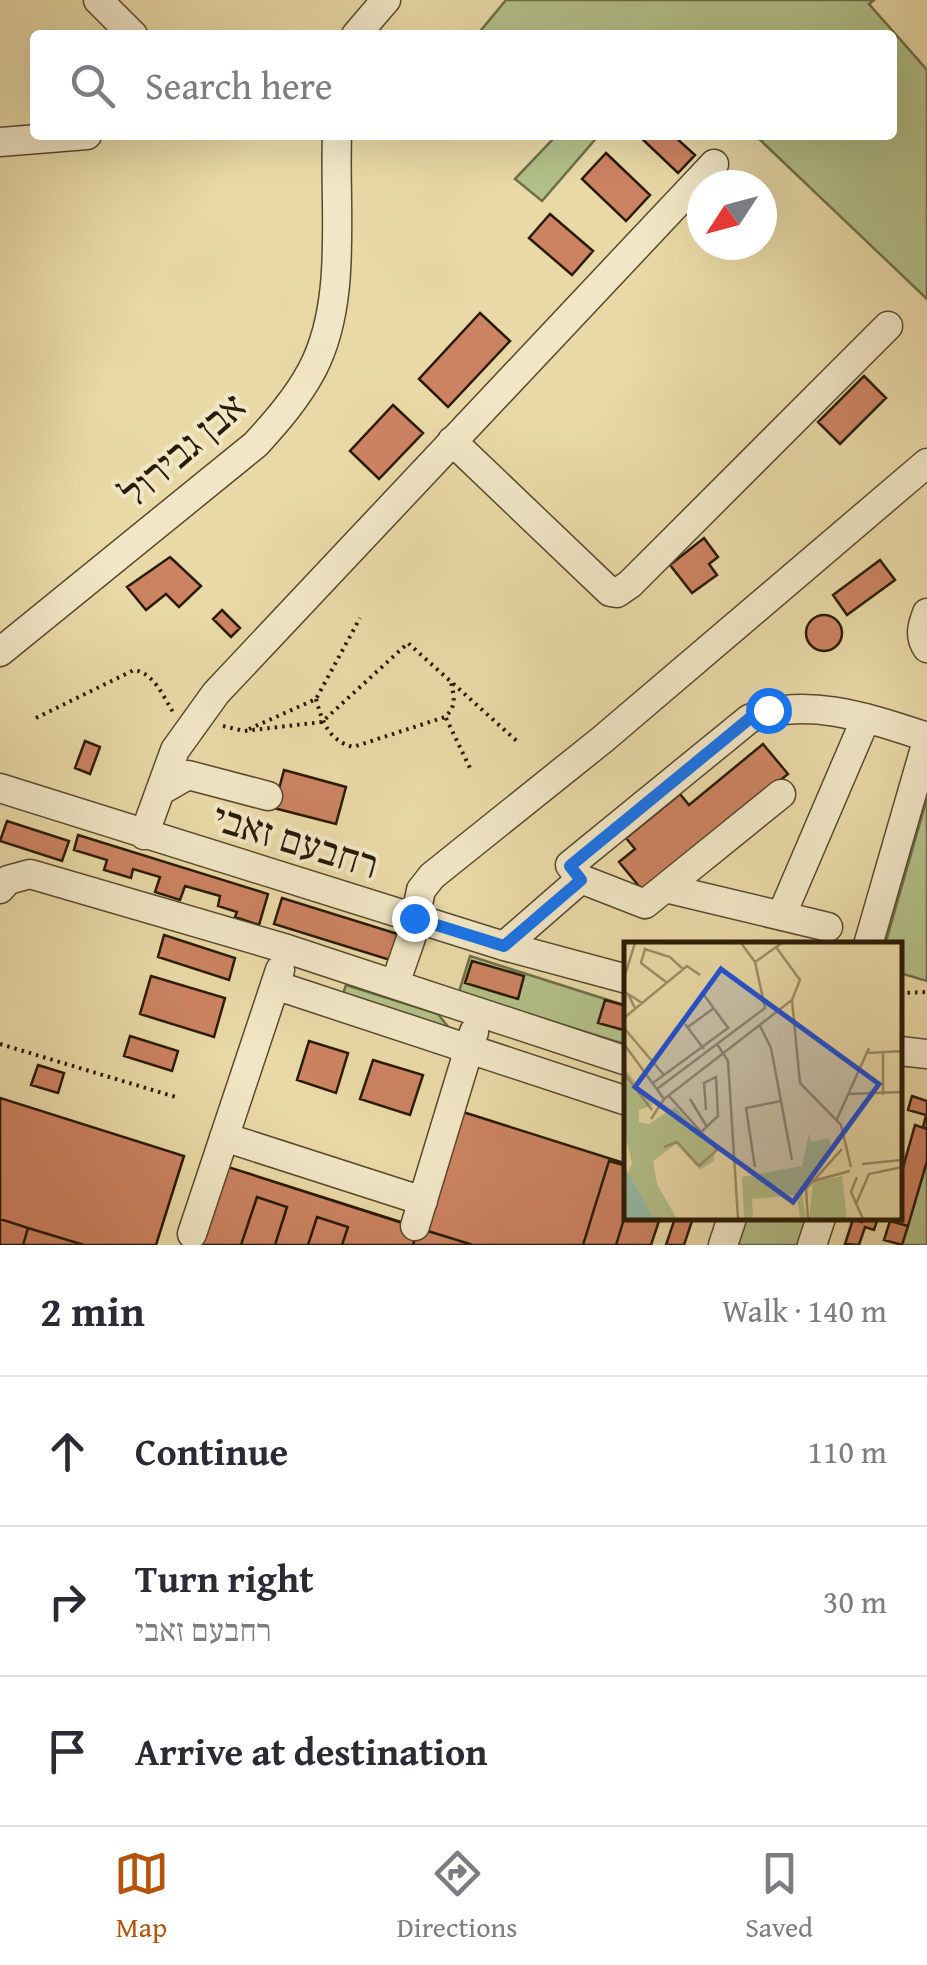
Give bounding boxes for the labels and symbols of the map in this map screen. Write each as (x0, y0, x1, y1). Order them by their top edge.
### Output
north arrow (687, 170, 777, 260)
street label: אבן גבירול (106, 377, 258, 521)
route start (746, 688, 792, 734)
street label: רחבעם זאבי (206, 787, 386, 893)
route end (392, 896, 438, 942)
inset map (624, 942, 902, 1220)

